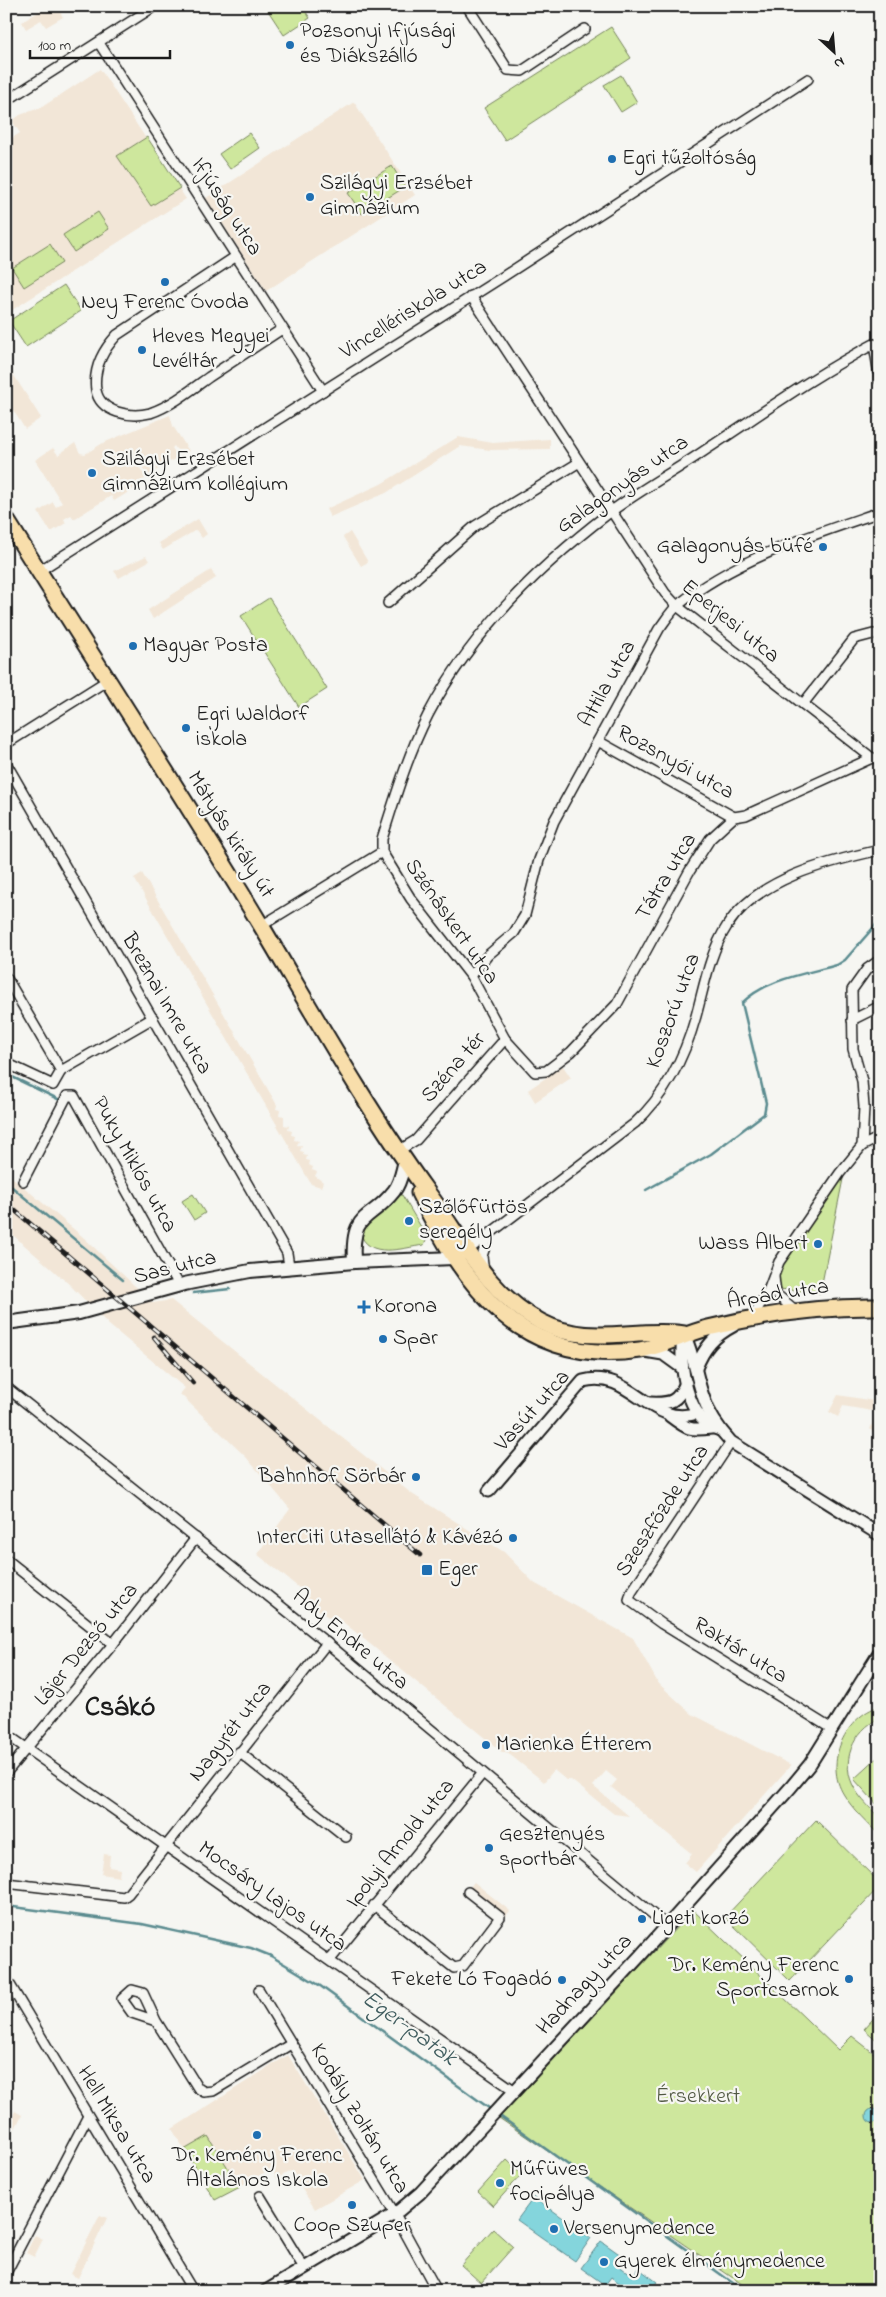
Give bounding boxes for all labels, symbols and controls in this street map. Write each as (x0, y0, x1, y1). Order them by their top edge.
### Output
place label: Pozsonyi Ifjúsági és Diákszálló (300, 16, 456, 73)
scale bar (30, 28, 170, 60)
north arrow (808, 28, 858, 78)
text: 100 m (38, 35, 71, 57)
marker: Pozsonyi Ifjúsági és Diákszálló (284, 39, 296, 51)
text: N (830, 51, 848, 74)
place label: Egri tűzoltóság (622, 143, 756, 176)
street label: Ifjúság utca (181, 151, 270, 263)
marker: Egri tűzoltóság (606, 153, 618, 165)
place label: Szilágyi Erzsébet Gimnázium (320, 168, 474, 225)
marker: Szilágyi Erzsébet Gimnázium (304, 191, 316, 203)
street label: Vincellériskola utca (333, 252, 494, 369)
marker: Ney Ferenc Óvoda (159, 276, 171, 288)
place label: Ney Ferenc Óvoda (81, 287, 249, 320)
place label: Heves Megyei Levéltár (152, 321, 270, 378)
marker: Heves Megyei Levéltár (136, 344, 148, 356)
street label: Galagonyás utca (550, 427, 696, 543)
place label: Szilágyi Erzsébet Gimnázium kollégium (102, 444, 288, 502)
marker: Szilágyi Erzsébet Gimnázium kollégium (86, 467, 98, 479)
place label: Galagonyás büfé (657, 531, 813, 564)
marker: Galagonyás büfé (817, 541, 829, 553)
street label: Eperjesi utca (674, 572, 786, 672)
place label: Magyar Posta (143, 630, 268, 663)
street label: Attila utca (571, 635, 645, 733)
marker: Magyar Posta (127, 640, 139, 652)
place label: Egri Waldorf iskola (196, 699, 310, 756)
street label: Rozsnyói utca (610, 717, 740, 809)
marker: Egri Waldorf iskola (180, 722, 192, 734)
street label: Mátyás király út (177, 765, 282, 906)
street label: Tátra utca (628, 827, 706, 927)
street label: Szénáskert utca (396, 853, 506, 991)
street label: Breznai Imre utca (112, 926, 220, 1081)
street label: Koszorú utca (638, 949, 710, 1073)
street label: Széna tér (414, 1025, 494, 1111)
street label: Puky Miklós utca (82, 1091, 185, 1240)
place label: Szőlőfürtös seregély (419, 1192, 528, 1250)
marker: Szőlőfürtös seregély (403, 1215, 415, 1227)
place label: Wass Albert (698, 1228, 809, 1260)
marker: Wass Albert (812, 1238, 824, 1250)
street label: Sas utca (130, 1242, 220, 1294)
street label: Árpád utca (725, 1271, 831, 1319)
place label: Korona (374, 1291, 437, 1323)
marker: Korona (358, 1301, 370, 1313)
place label: Spar (393, 1323, 438, 1355)
marker: Spar (377, 1333, 389, 1345)
street label: Vasút utca (487, 1363, 578, 1460)
street label: Szeszfőzde utca (608, 1438, 718, 1584)
place label: Bahnhof Sörbár (257, 1461, 406, 1493)
marker: Bahnhof Sörbár (410, 1471, 422, 1483)
place label: InterCiti Utasellátó & Kávézó (257, 1522, 503, 1554)
marker: InterCiti Utasellátó & Kávézó (507, 1532, 519, 1544)
place label: Eger (438, 1554, 478, 1587)
marker: Eger (420, 1563, 434, 1577)
street label: Lájer Dezső utca (27, 1576, 147, 1714)
street label: Ady Endre utca (284, 1581, 415, 1699)
street label: Raktár utca (687, 1609, 793, 1693)
street label: Nagyrét utca (181, 1675, 281, 1790)
district label: Csákó (85, 1688, 155, 1729)
place label: Marienka Étterem (496, 1729, 651, 1761)
marker: Marienka Étterem (480, 1739, 492, 1751)
street label: Ipolyi Arnold utca (339, 1772, 464, 1916)
place label: Gesztenyés sportbár (499, 1819, 605, 1876)
street label: Mocsáry Lajos utca (190, 1834, 353, 1961)
marker: Gesztenyés sportbár (483, 1842, 495, 1854)
place label: Ligeti korzó (652, 1903, 749, 1936)
marker: Ligeti korzó (636, 1913, 648, 1925)
street label: Hadnagy utca (529, 1927, 641, 2044)
place label: Dr. Kemény Ferenc Sportcsarnok (668, 1950, 839, 2007)
place label: Fekete Ló Fogadó (390, 1964, 552, 1997)
marker: Dr. Kemény Ferenc Sportcsarnok (843, 1973, 855, 1985)
marker: Fekete Ló Fogadó (556, 1974, 568, 1986)
water label: Eger-patak (354, 1982, 465, 2076)
street label: Kodály Zoltán utca (301, 2038, 417, 2201)
street label: Hell Miksa utca (68, 2060, 164, 2190)
park label: Érsekkert (656, 2081, 741, 2113)
marker: Dr. Kemény Ferenc Általános Iskola (251, 2129, 263, 2141)
place label: Dr. Kemény Ferenc Általános Iskola (171, 2140, 342, 2197)
place label: Műfüves focipálya (510, 2154, 595, 2212)
marker: Műfüves focipálya (494, 2177, 506, 2189)
marker: Coop Szuper (346, 2199, 358, 2211)
place label: Coop Szuper (294, 2210, 411, 2242)
place label: Versenymedence (563, 2213, 715, 2246)
marker: Versenymedence (548, 2223, 560, 2235)
place label: Gyerek élménymedence (614, 2246, 825, 2279)
marker: Gyerek élménymedence (598, 2256, 610, 2268)

